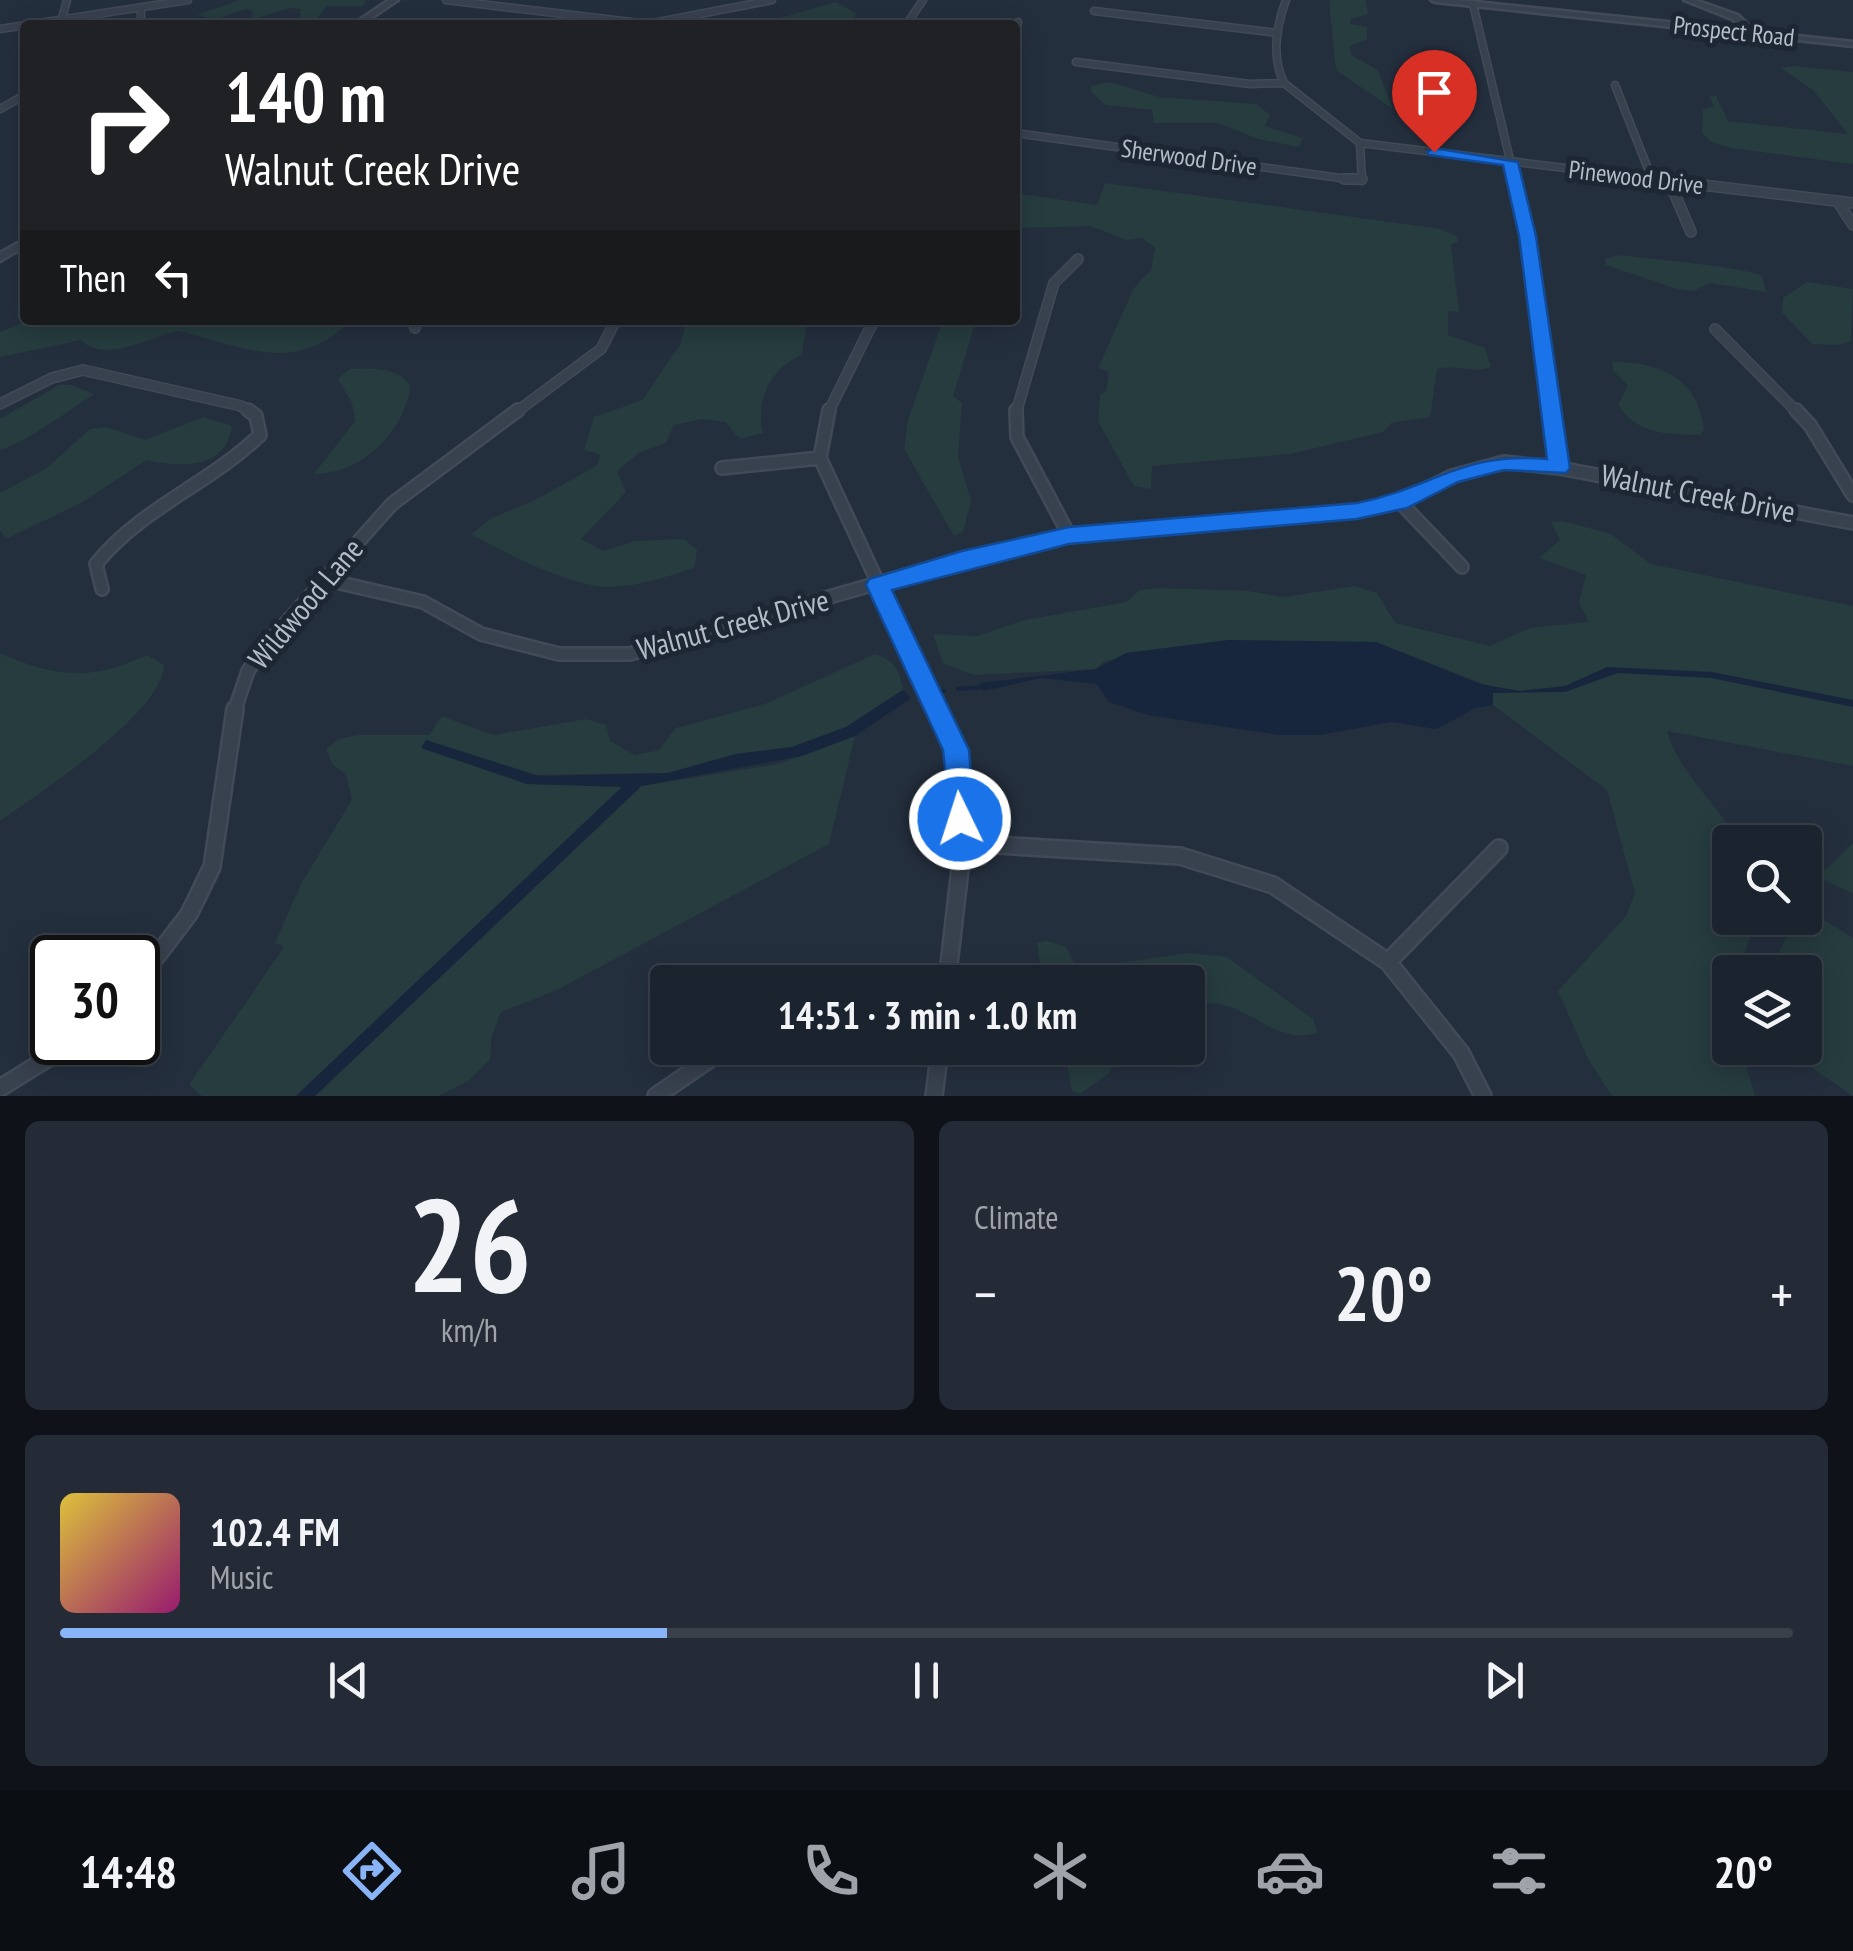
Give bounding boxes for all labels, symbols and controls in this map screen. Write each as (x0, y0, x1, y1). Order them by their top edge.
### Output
street label: Prospect Road (1672, 9, 1796, 53)
pin (1392, 50, 1477, 153)
text: 140 m (225, 51, 386, 141)
icon: right (60, 60, 190, 190)
icon: arrive (1407, 65, 1462, 120)
street label: Sherwood Drive (1119, 132, 1259, 182)
text: Walnut Creek Drive (225, 139, 520, 197)
street label: Pinewood Drive (1567, 153, 1705, 201)
icon: left (146, 250, 201, 305)
text: Then (60, 253, 126, 302)
street label: Walnut Creek Drive (1598, 455, 1799, 530)
street label: Wildwood Lane (239, 530, 371, 676)
street label: Walnut Creek Drive (632, 579, 833, 668)
position arrow (908, 767, 1012, 871)
map controls (1712, 825, 1822, 1065)
button: search (1712, 825, 1822, 935)
speed limit sign: 30 (30, 935, 160, 1065)
button: layers (1712, 955, 1822, 1065)
text: 14:51 · 3 min · 1.0 km (778, 990, 1077, 1039)
text: 26 (407, 1160, 532, 1328)
text: Climate (974, 1196, 1058, 1238)
text: 20° (1334, 1245, 1433, 1342)
text: − (974, 1258, 997, 1329)
text: + (1770, 1258, 1793, 1329)
text: km/h (441, 1309, 498, 1351)
text: 102.4 FM (210, 1507, 340, 1556)
text: Music (210, 1556, 273, 1598)
icon: previous (321, 1653, 376, 1708)
icon: pause (899, 1653, 954, 1708)
icon: next (1477, 1653, 1532, 1708)
icon: directions (337, 1836, 407, 1906)
icon: music (566, 1836, 636, 1906)
icon: phone (796, 1836, 866, 1906)
icon: climate (1025, 1836, 1095, 1906)
icon: car (1255, 1836, 1325, 1906)
icon: filters (1484, 1836, 1554, 1906)
text: 14:48 (80, 1842, 177, 1900)
text: 20° (1714, 1842, 1773, 1900)

